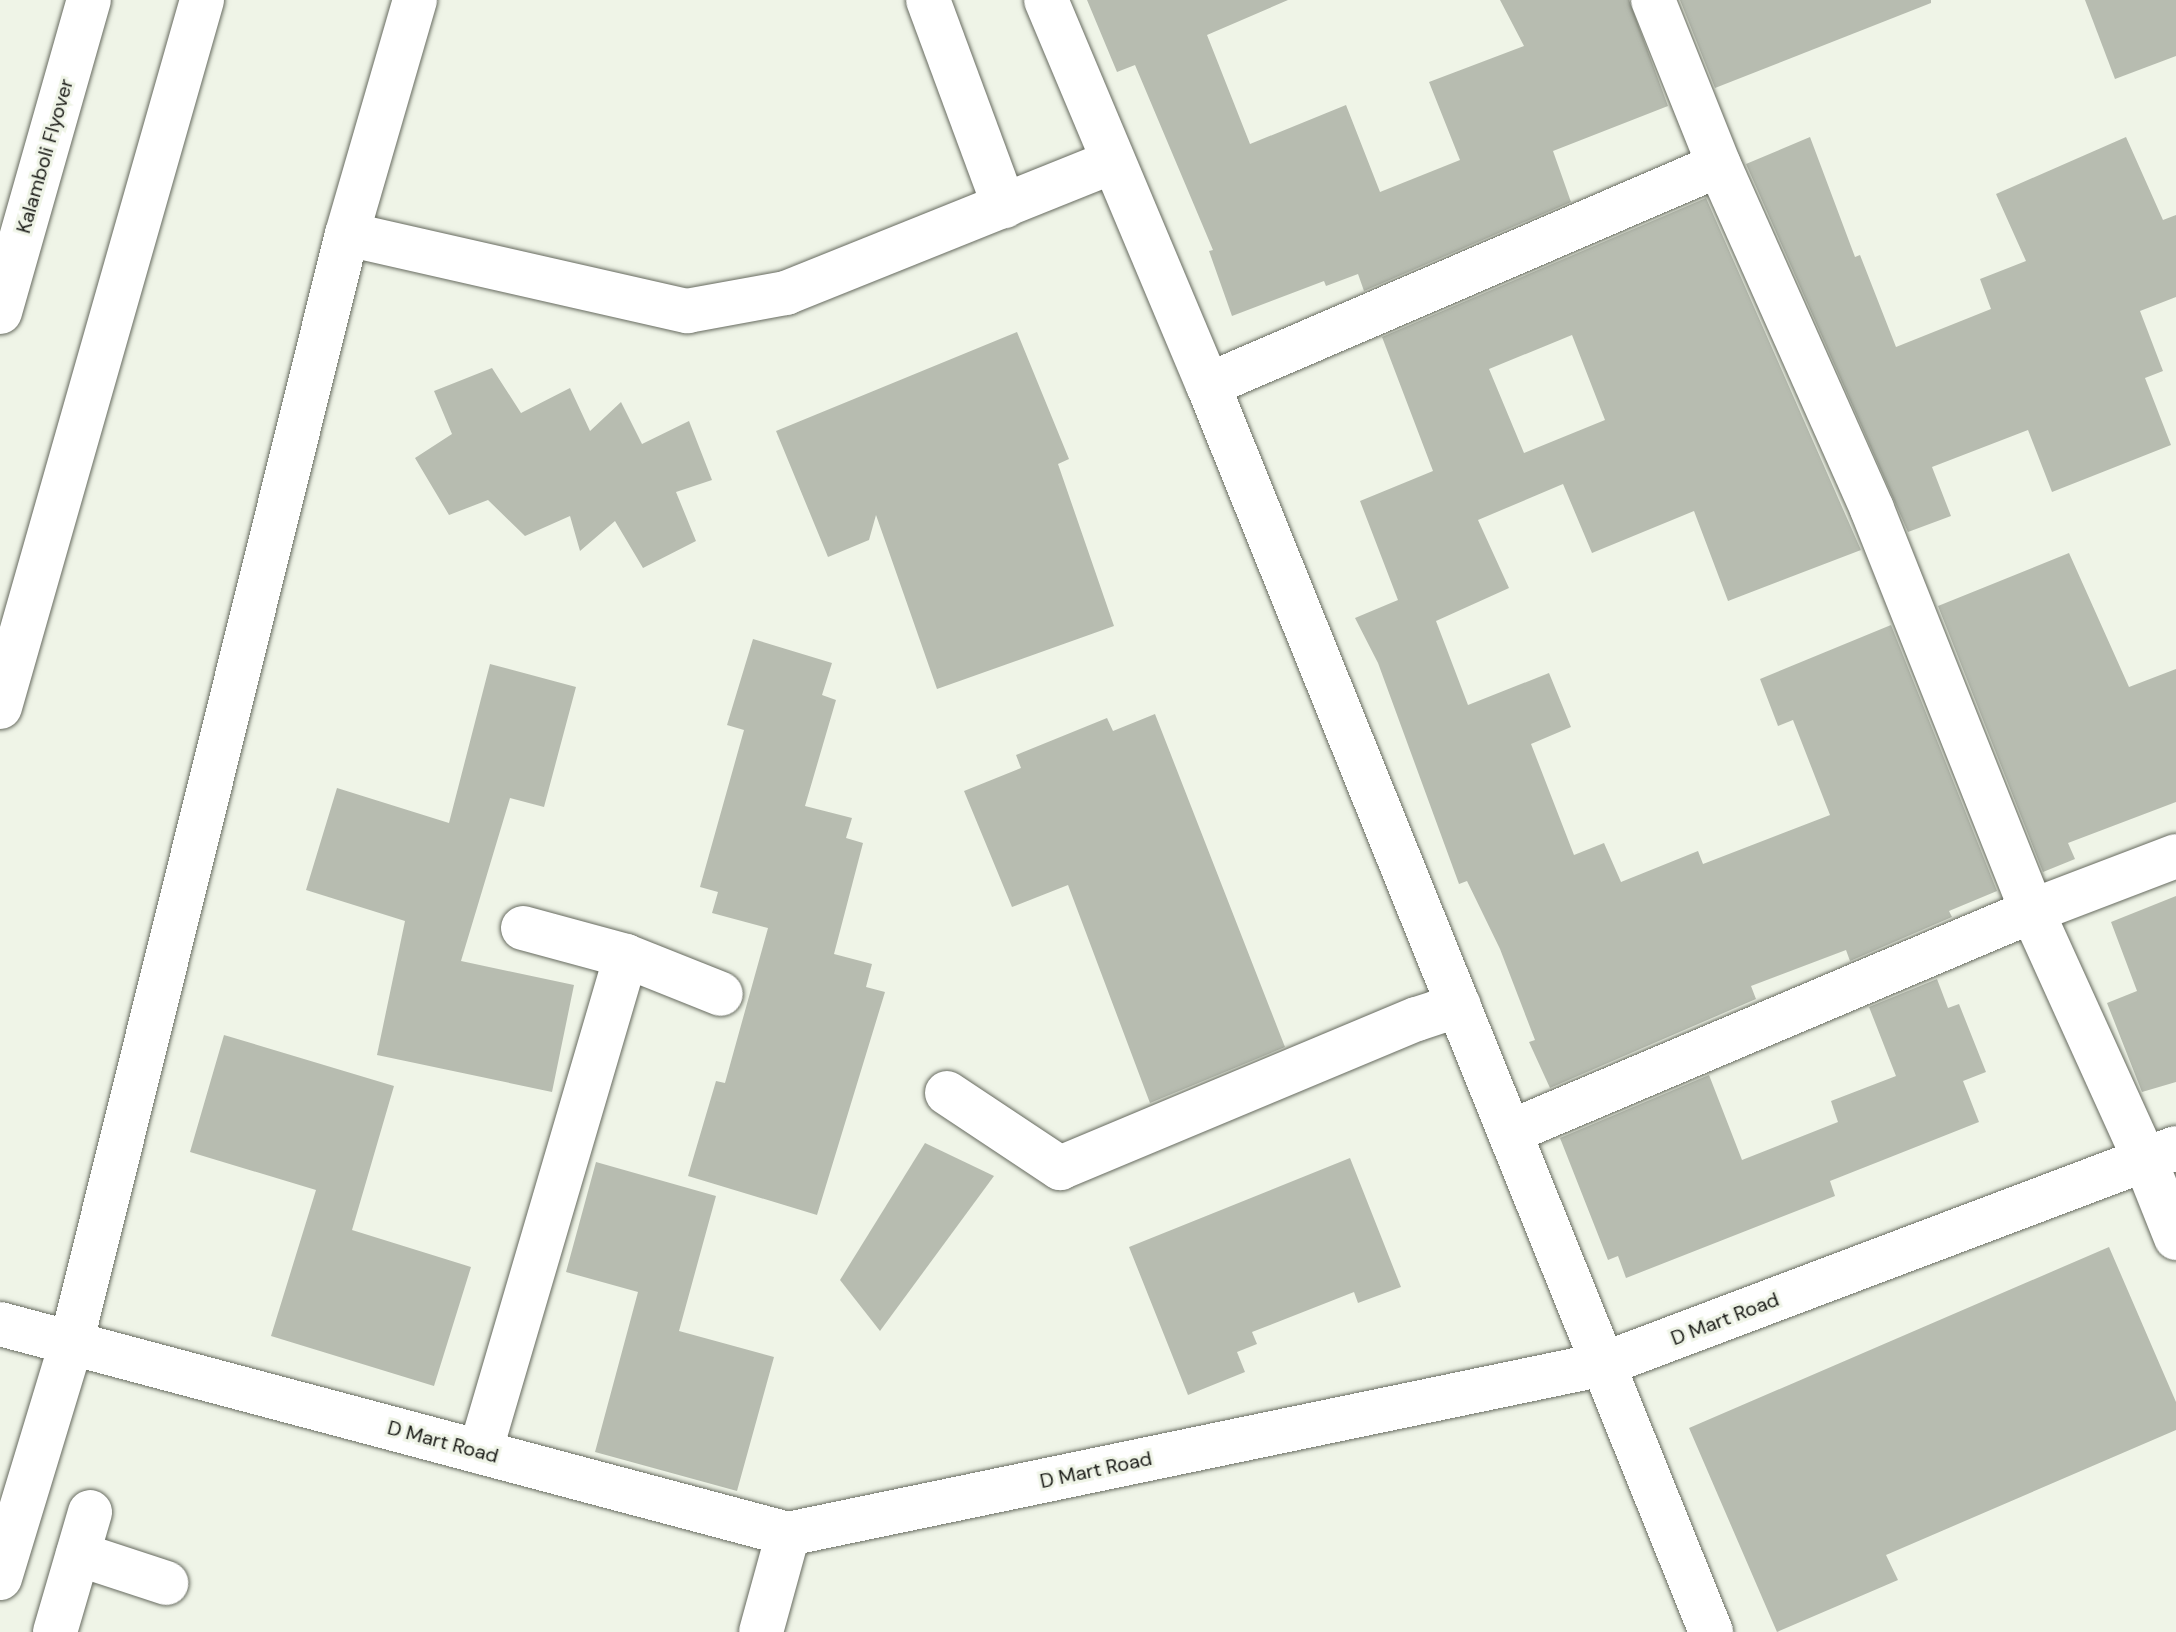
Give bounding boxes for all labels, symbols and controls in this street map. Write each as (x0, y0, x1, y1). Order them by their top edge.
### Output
street label: Kalamboli Flyover (11, 76, 79, 236)
street label: D Mart Road (1668, 1287, 1782, 1351)
street label: D Mart Road (385, 1416, 501, 1468)
street label: D Mart Road (1038, 1446, 1154, 1494)

